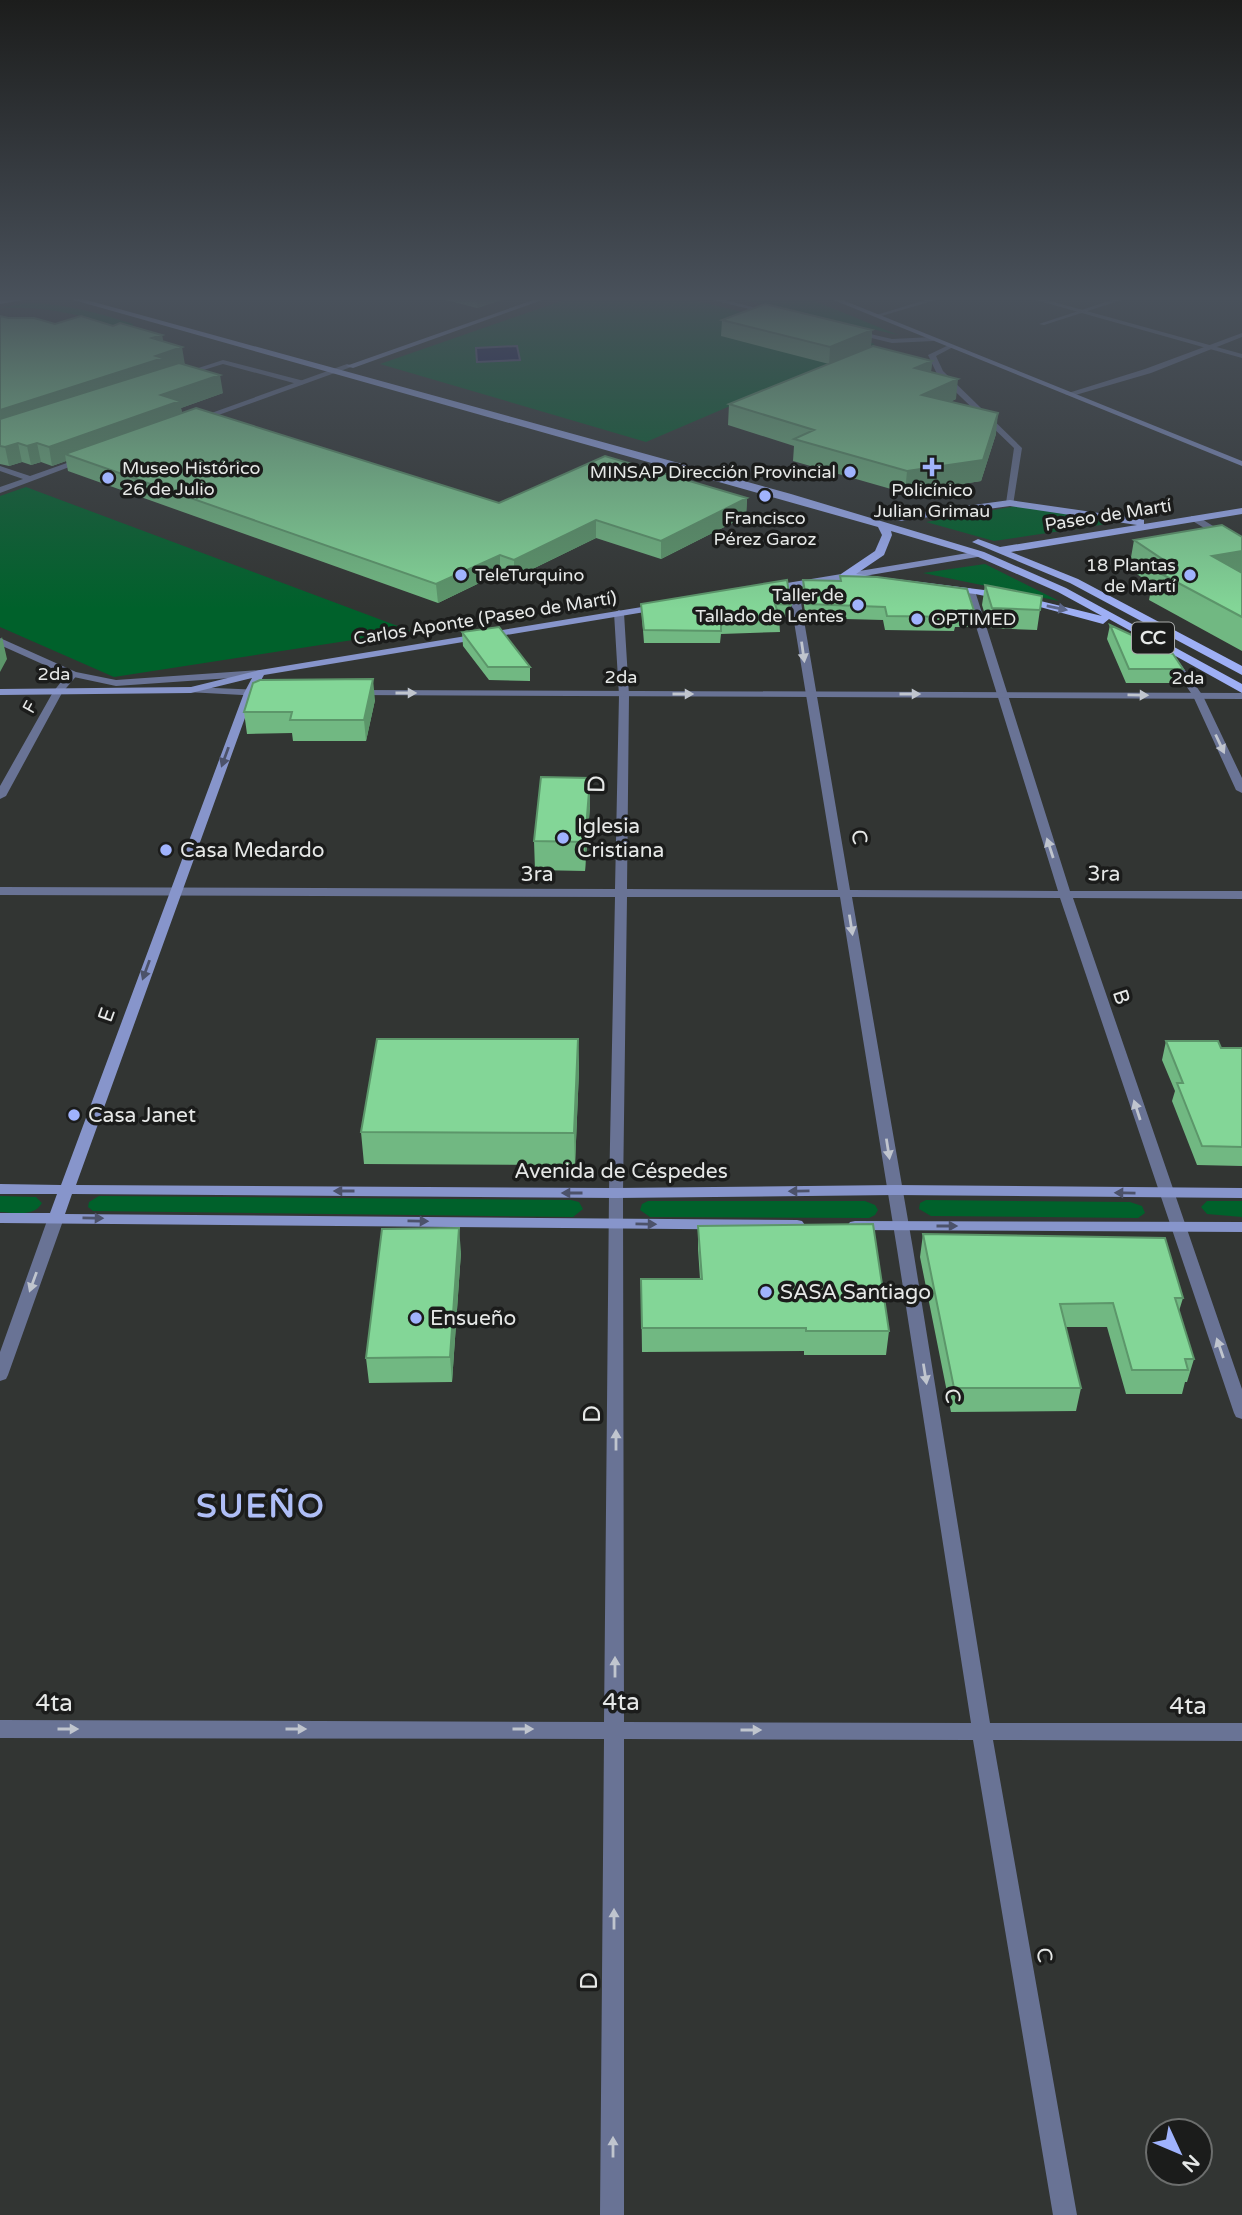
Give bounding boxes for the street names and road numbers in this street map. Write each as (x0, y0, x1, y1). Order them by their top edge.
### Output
street label: Paseo de Martí (1043, 494, 1174, 536)
street label: Carlos Aponte (Paseo de Martí) (352, 586, 618, 650)
road number: CC (1132, 622, 1174, 653)
street label: 2da (38, 663, 70, 685)
street label: 2da (605, 666, 637, 688)
street label: 2da (1172, 667, 1204, 689)
street label: F (18, 697, 42, 717)
street label: D (582, 775, 612, 793)
street label: C (845, 828, 873, 846)
street label: 3ra (1087, 861, 1121, 887)
street label: 3ra (520, 862, 554, 887)
street label: B (1107, 986, 1135, 1008)
street label: E (93, 1004, 121, 1026)
street label: Avenida de Céspedes (514, 1159, 728, 1184)
street label: C (939, 1387, 965, 1405)
street label: D (578, 1405, 607, 1423)
street label: 4ta (602, 1688, 640, 1717)
street label: 4ta (35, 1689, 73, 1718)
street label: 4ta (1169, 1692, 1207, 1721)
street label: C (1030, 1946, 1058, 1964)
street label: D (575, 1972, 604, 1990)

